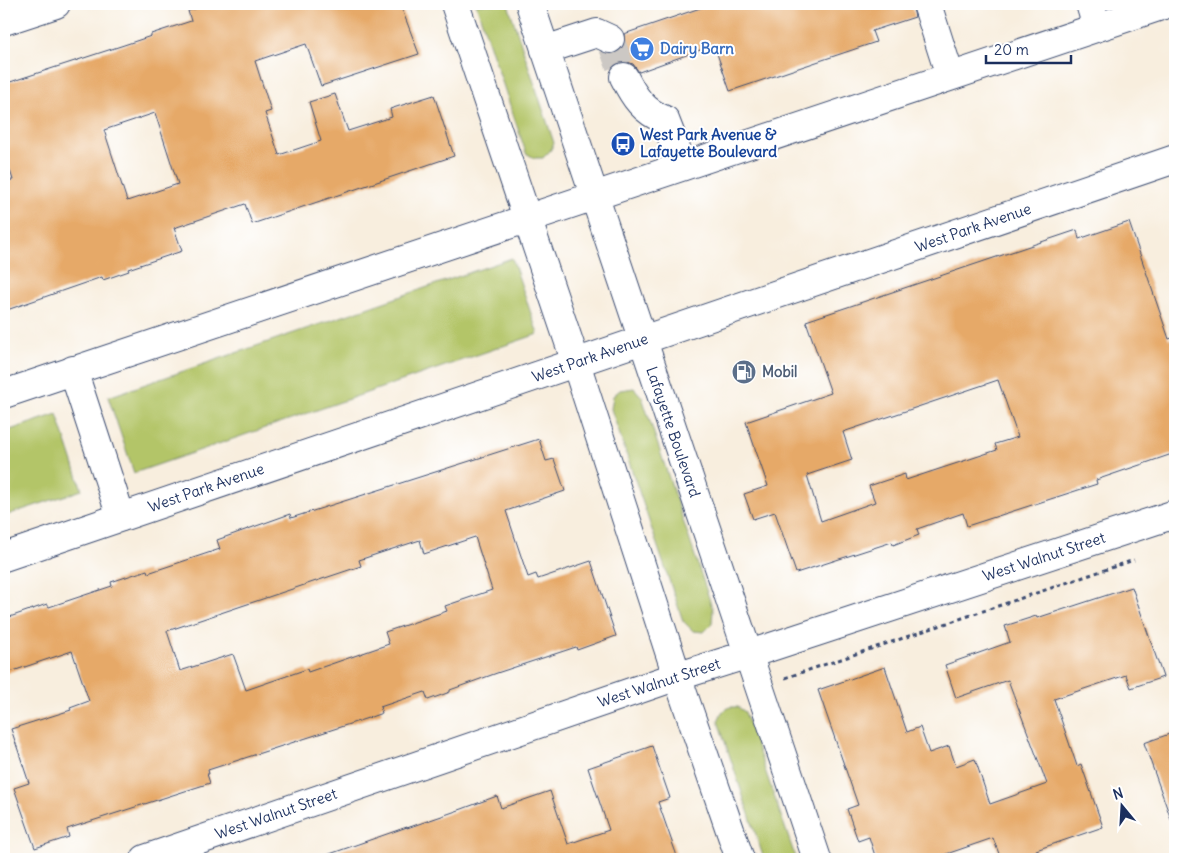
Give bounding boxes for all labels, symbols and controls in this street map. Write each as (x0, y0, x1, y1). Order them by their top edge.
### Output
scale bar (986, 32, 1072, 64)
supermarket icon: Dairy Barn (629, 36, 655, 62)
place label: Dairy Barn (660, 39, 734, 59)
text: 20 m (994, 40, 1029, 59)
place label: West Park Avenue & Lafayette Boulevard (640, 125, 777, 162)
bus stop icon: West Park Avenue & Lafayette Boulevard (610, 131, 636, 157)
street label: West Park Avenue (912, 199, 1033, 256)
street label: West Park Avenue (529, 329, 650, 386)
fuel station icon: Mobil (731, 359, 757, 385)
place label: Mobil (762, 362, 797, 381)
street label: Lafayette Boulevard (642, 364, 705, 500)
street label: West Park Avenue (145, 459, 266, 516)
street label: West Walnut Street (980, 528, 1108, 585)
street label: West Walnut Street (595, 654, 723, 711)
north arrow (1096, 780, 1146, 830)
street label: West Walnut Street (212, 784, 339, 843)
text: N (1111, 784, 1125, 804)

